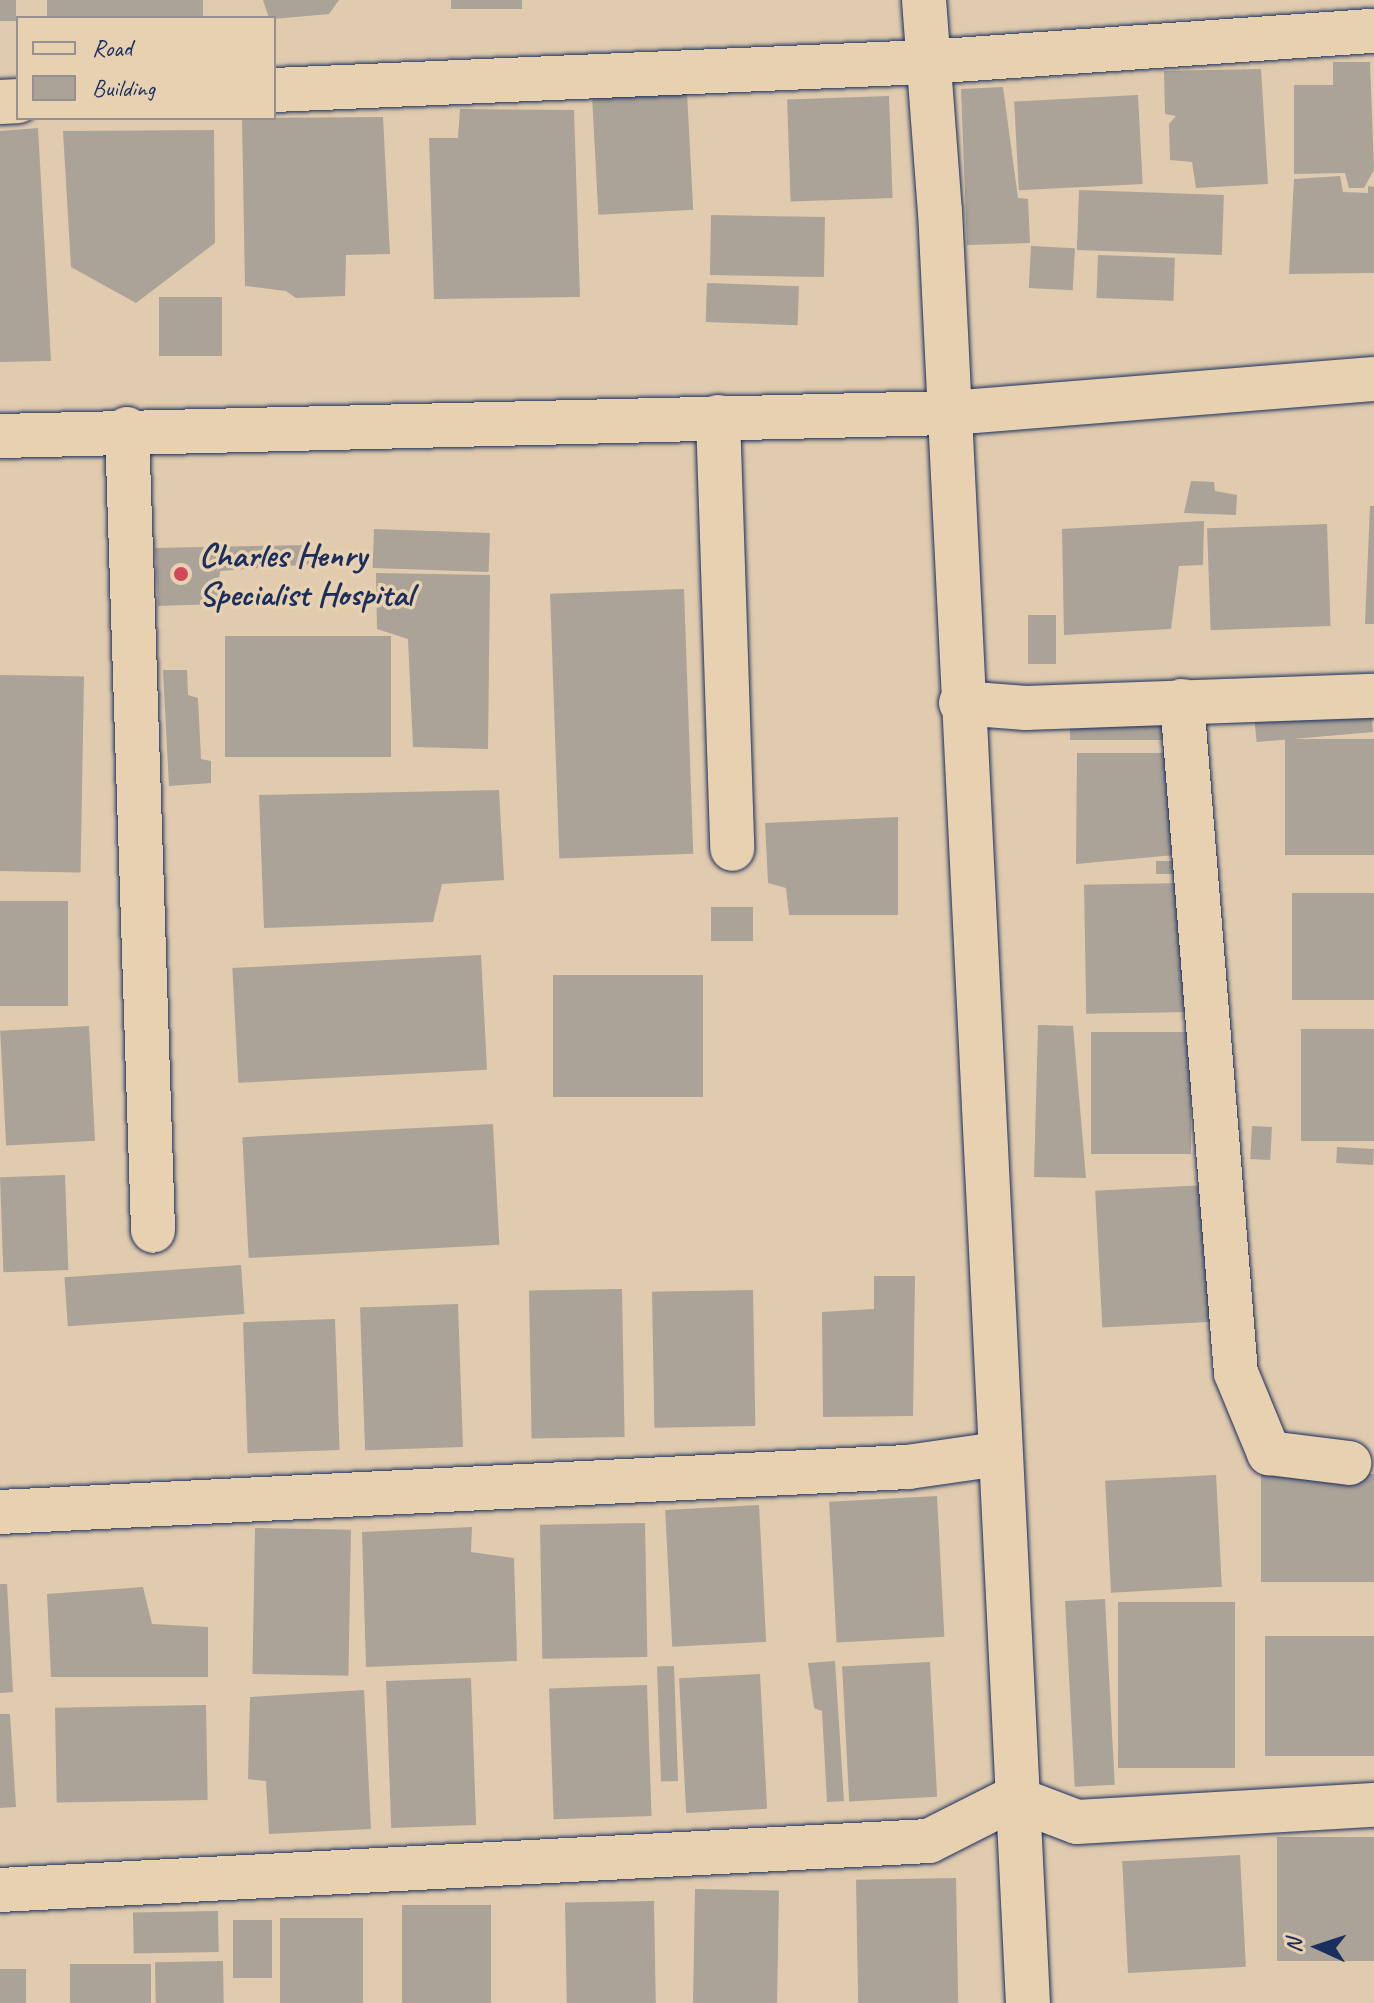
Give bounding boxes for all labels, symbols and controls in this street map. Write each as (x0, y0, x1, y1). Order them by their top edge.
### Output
legend (16, 16, 276, 120)
text: Road (92, 33, 132, 63)
text: Building (92, 73, 155, 103)
place label: Charles Henry Specialist Hospital (199, 534, 412, 614)
marker: Charles Henry Specialist Hospital (170, 563, 192, 585)
north arrow (1278, 1907, 1358, 1987)
text: N (1280, 1938, 1308, 1953)

